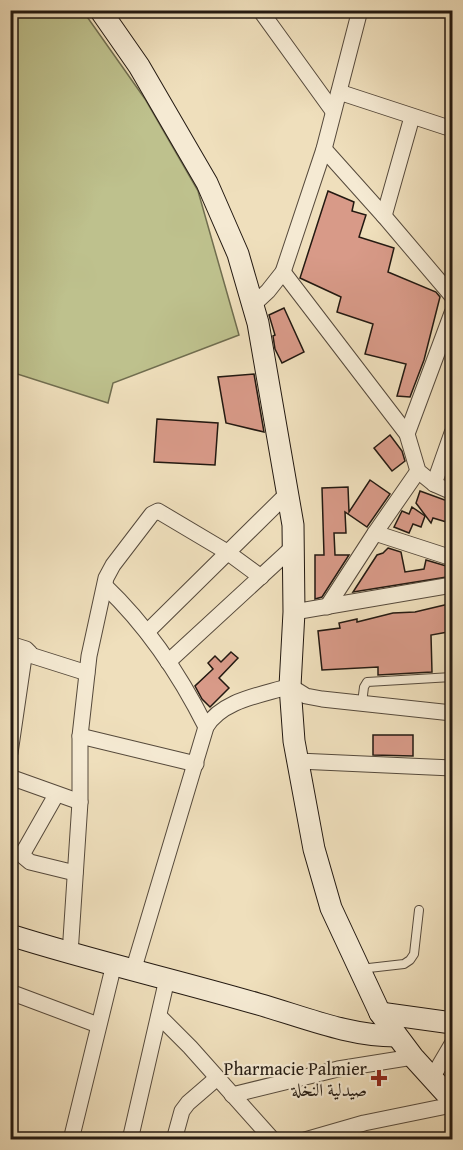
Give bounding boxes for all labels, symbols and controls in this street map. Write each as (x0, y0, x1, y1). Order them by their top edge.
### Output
place label: Pharmacie Palmier صيدلية النخلة (224, 1055, 368, 1103)
marker: Pharmacie Palmier صيدلية النخلة (372, 1071, 386, 1085)

